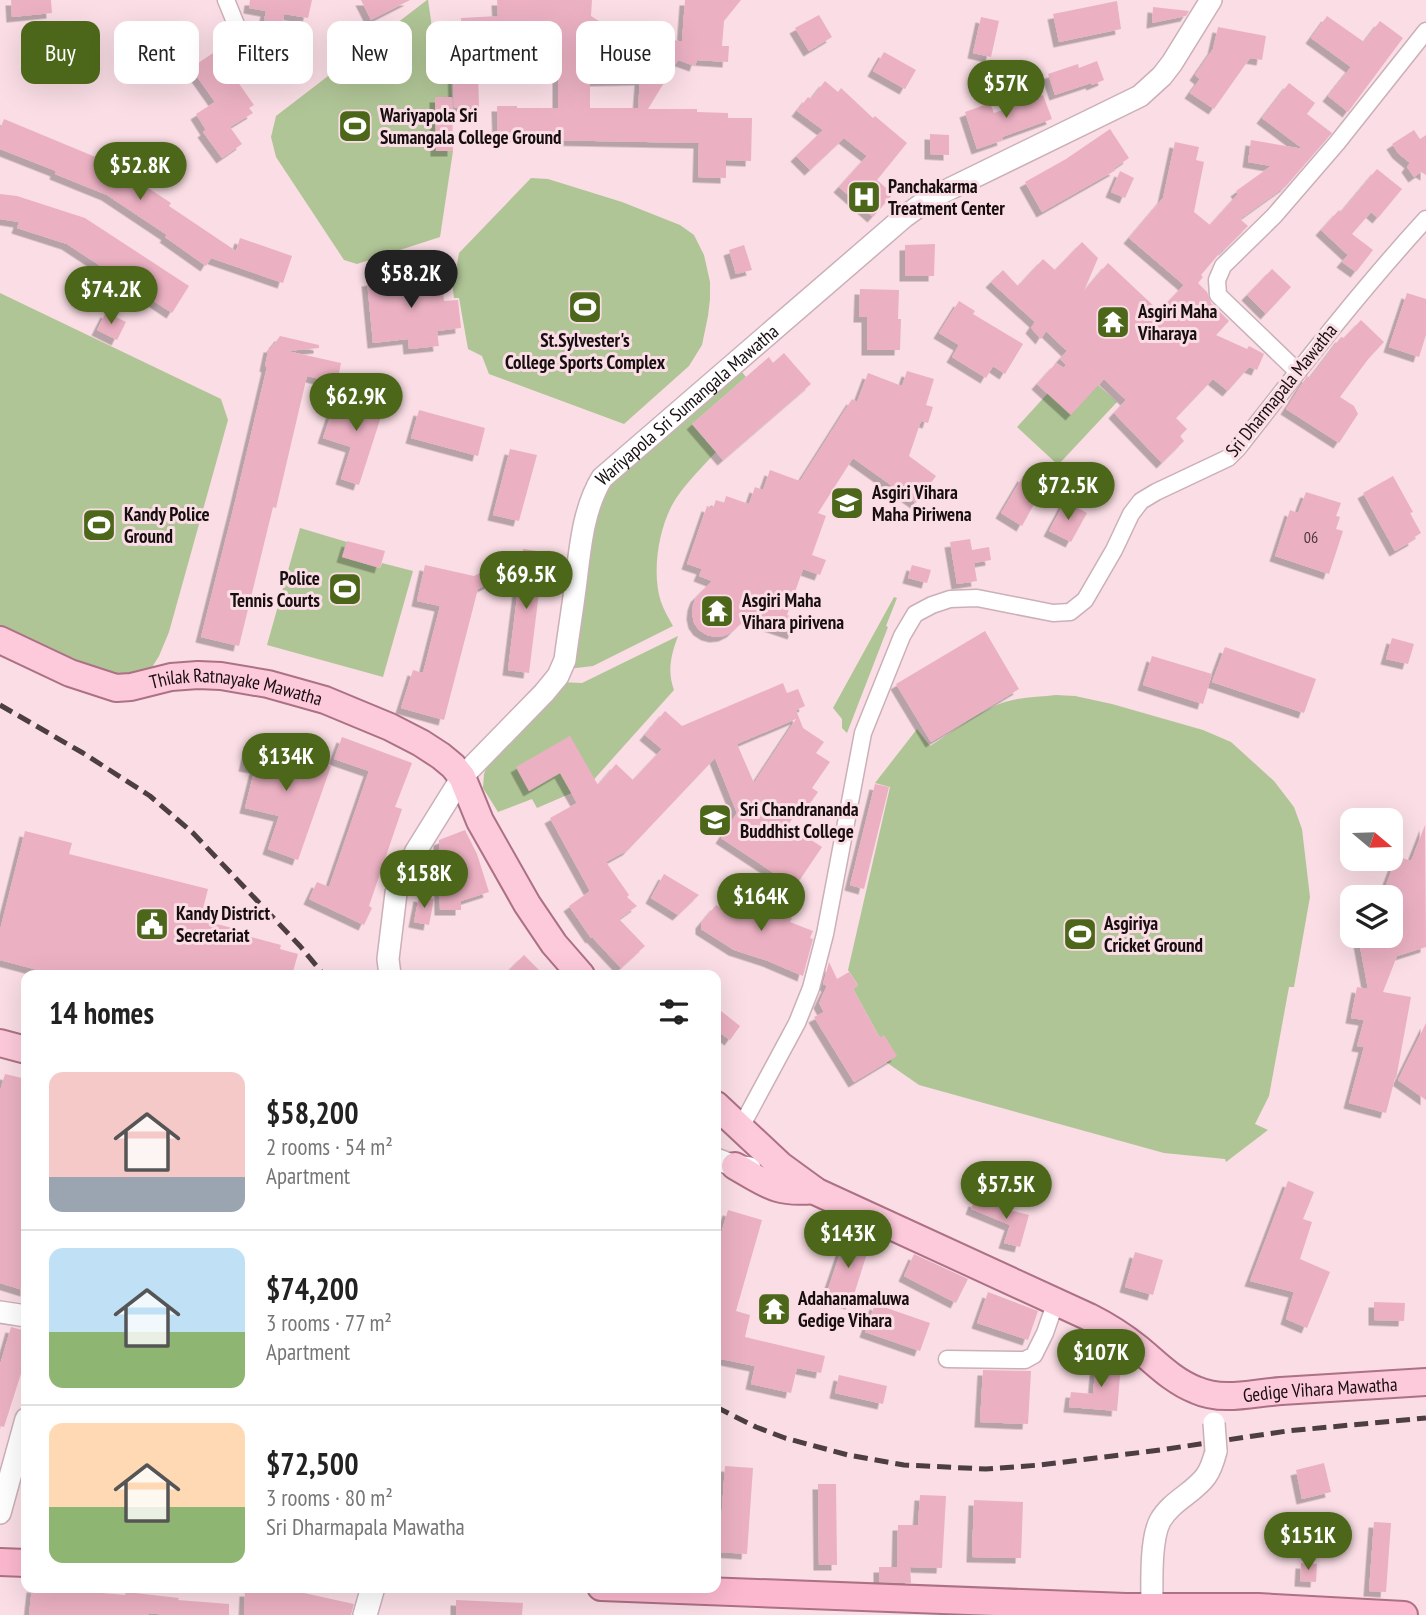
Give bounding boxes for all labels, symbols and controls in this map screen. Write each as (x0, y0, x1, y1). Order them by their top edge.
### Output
chip: Buy (21, 21, 100, 84)
chip: Rent (114, 21, 199, 84)
chip: Filters (213, 21, 313, 84)
chip: New (327, 21, 412, 84)
chip: Apartment (426, 21, 562, 84)
chip: House (576, 21, 675, 84)
pin: $57K (965, 60, 1047, 120)
text: $57K (984, 68, 1028, 97)
place label: Wariyapola Sri Sumangala College Ground (379, 103, 561, 149)
sports icon: Wariyapola Sri Sumangala College Ground (336, 107, 374, 145)
pin: $52.8K (83, 142, 197, 202)
text: $52.8K (110, 150, 170, 179)
place label: Panchakarma Treatment Center (888, 174, 1005, 220)
hospital icon: Panchakarma Treatment Center (845, 178, 883, 216)
pin: $58.2K (354, 250, 468, 310)
text: $58.2K (381, 258, 441, 287)
pin: $74.2K (54, 266, 168, 326)
text: $74.2K (81, 274, 141, 303)
sports icon: St.Sylvester's College Sports Complex (566, 288, 604, 326)
place label: Asgiri Maha Viharaya (1137, 299, 1218, 345)
temple icon: Asgiri Maha Viharaya (1094, 303, 1132, 341)
street label: Wariyapola Sri Sumangala Mawatha (590, 319, 783, 490)
street label: Sri Dharmapala Mawatha (1220, 319, 1342, 461)
place label: St.Sylvester's College Sports Complex (505, 328, 666, 374)
pin: $62.9K (299, 374, 413, 433)
text: $62.9K (326, 381, 386, 410)
pin: $72.5K (1011, 462, 1125, 522)
text: $72.5K (1038, 470, 1098, 499)
place label: Asgiri Vihara Maha Piriwena (871, 480, 972, 526)
school or university icon: Asgiri Vihara Maha Piriwena (828, 484, 866, 522)
place label: Kandy Police Ground (124, 502, 210, 548)
sports icon: Kandy Police Ground (80, 506, 118, 544)
house number: 06 (1304, 527, 1318, 547)
pin: $69.5K (469, 552, 583, 611)
text: $69.5K (496, 559, 556, 588)
place label: Police Tennis Courts (230, 566, 320, 612)
sports icon: Police Tennis Courts (326, 570, 364, 608)
place label: Asgiri Maha Vihara pirivena (741, 588, 844, 634)
temple icon: Asgiri Maha Vihara pirivena (698, 592, 736, 630)
street label: Thilak Ratnayake Mawatha (147, 663, 325, 711)
pin: $134K (237, 734, 335, 793)
text: $134K (258, 741, 314, 770)
place label: Sri Chandrananda Buddhist College (740, 797, 859, 843)
school or university icon: Sri Chandrananda Buddhist College (696, 801, 734, 839)
north arrow (1340, 808, 1404, 872)
map controls (1340, 808, 1403, 948)
pin: $158K (375, 850, 473, 910)
text: $158K (396, 858, 452, 887)
pin: $164K (712, 874, 810, 933)
text: $164K (733, 881, 789, 910)
button: layers (1340, 885, 1403, 948)
place label: Kandy District Secretariat (176, 901, 270, 947)
public building icon: Kandy District Secretariat (133, 905, 171, 943)
place label: Asgiriya Cricket Ground (1103, 911, 1203, 957)
sports icon: Asgiriya Cricket Ground (1061, 915, 1099, 953)
text: 14 homes (49, 993, 154, 1032)
icon: filters (655, 993, 693, 1031)
text: $58,200 (266, 1093, 359, 1132)
icon: home (105, 1100, 189, 1184)
text: 2 rooms · 54 m² (266, 1132, 393, 1161)
text: Apartment (266, 1161, 350, 1190)
pin: $57.5K (949, 1162, 1063, 1221)
text: $57.5K (977, 1169, 1035, 1198)
pin: $143K (799, 1210, 897, 1270)
text: $143K (820, 1218, 876, 1247)
text: $74,200 (266, 1269, 359, 1308)
icon: home (105, 1276, 189, 1360)
place label: Adahanamaluwa Gedige Vihara (797, 1286, 909, 1332)
temple icon: Adahanamaluwa Gedige Vihara (755, 1290, 793, 1328)
text: 3 rooms · 77 m² (266, 1308, 392, 1337)
pin: $107K (1052, 1330, 1150, 1389)
text: Apartment (266, 1337, 350, 1366)
text: $107K (1073, 1337, 1129, 1366)
street label: Gedige Vihara Mawatha (1242, 1372, 1398, 1407)
text: $72,500 (266, 1444, 359, 1483)
icon: home (105, 1451, 189, 1535)
text: 3 rooms · 80 m² (266, 1483, 393, 1512)
text: Sri Dharmapala Mawatha (266, 1512, 465, 1541)
pin: $151K (1259, 1512, 1357, 1572)
text: $151K (1280, 1520, 1336, 1549)

